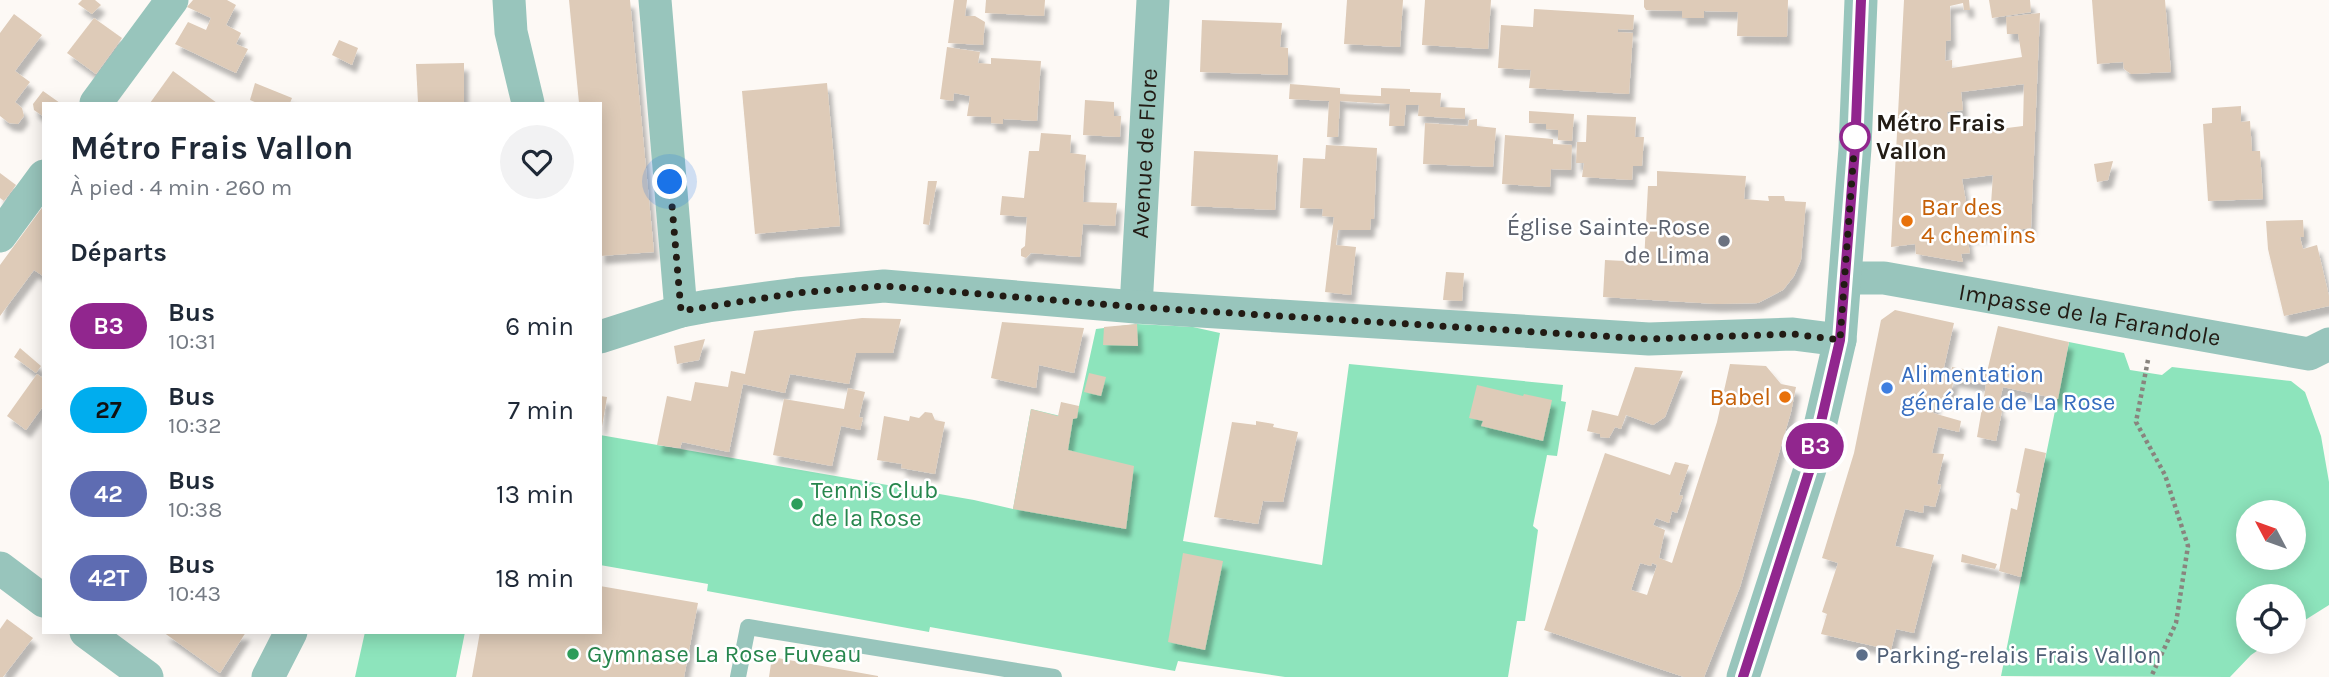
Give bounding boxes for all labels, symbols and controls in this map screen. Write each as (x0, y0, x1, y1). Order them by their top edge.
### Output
street label: Avenue de Flore (1126, 67, 1163, 239)
place label: Métro Frais Vallon (1876, 109, 2005, 165)
marker: Métro Frais Vallon (1840, 122, 1870, 152)
button: heart (500, 125, 574, 199)
text: Métro Frais Vallon (70, 129, 353, 167)
your location (652, 164, 687, 199)
text: À pied · 4 min · 260 m (70, 174, 292, 201)
place label: Bar des 4 chemins (1921, 193, 2036, 249)
place label: Église Sainte-Rose de Lima (1507, 212, 1710, 269)
marker: Bar des 4 chemins (1899, 213, 1915, 229)
marker: Église Sainte-Rose de Lima (1716, 233, 1732, 249)
text: Départs (70, 237, 167, 268)
street label: Impasse de la Farandole (1957, 278, 2223, 352)
text: Bus (168, 297, 215, 328)
text: 6 min (505, 311, 574, 342)
text: B3 (93, 312, 124, 340)
text: 10:31 (168, 328, 216, 355)
place label: Alimentation générale de La Rose (1901, 360, 2115, 416)
marker: Alimentation générale de La Rose (1879, 380, 1895, 396)
text: Bus (168, 381, 215, 412)
place label: Babel (1710, 383, 1771, 411)
marker: Babel (1777, 389, 1793, 405)
text: 7 min (508, 395, 574, 426)
text: 27 (95, 396, 122, 424)
text: 10:32 (168, 412, 221, 439)
line badge: B3 (1784, 423, 1846, 469)
text: B3 (1800, 432, 1830, 460)
text: Bus (168, 465, 215, 496)
place label: Tennis Club de la Rose (811, 476, 938, 532)
text: 13 min (496, 479, 574, 510)
text: 42 (94, 480, 123, 508)
text: 10:38 (168, 496, 222, 523)
marker: Tennis Club de la Rose (789, 496, 805, 512)
north arrow (2236, 500, 2306, 570)
map controls (2236, 500, 2306, 654)
text: Bus (168, 549, 215, 580)
text: 18 min (495, 563, 574, 594)
text: 42T (88, 564, 129, 592)
text: 10:43 (168, 580, 221, 607)
button: locate (2236, 584, 2306, 654)
place label: Gymnase La Rose Fuveau (587, 640, 862, 668)
place label: Parking-relais Frais Vallon (1876, 641, 2162, 669)
marker: Gymnase La Rose Fuveau (565, 646, 581, 662)
marker: Parking-relais Frais Vallon (1854, 647, 1870, 663)

